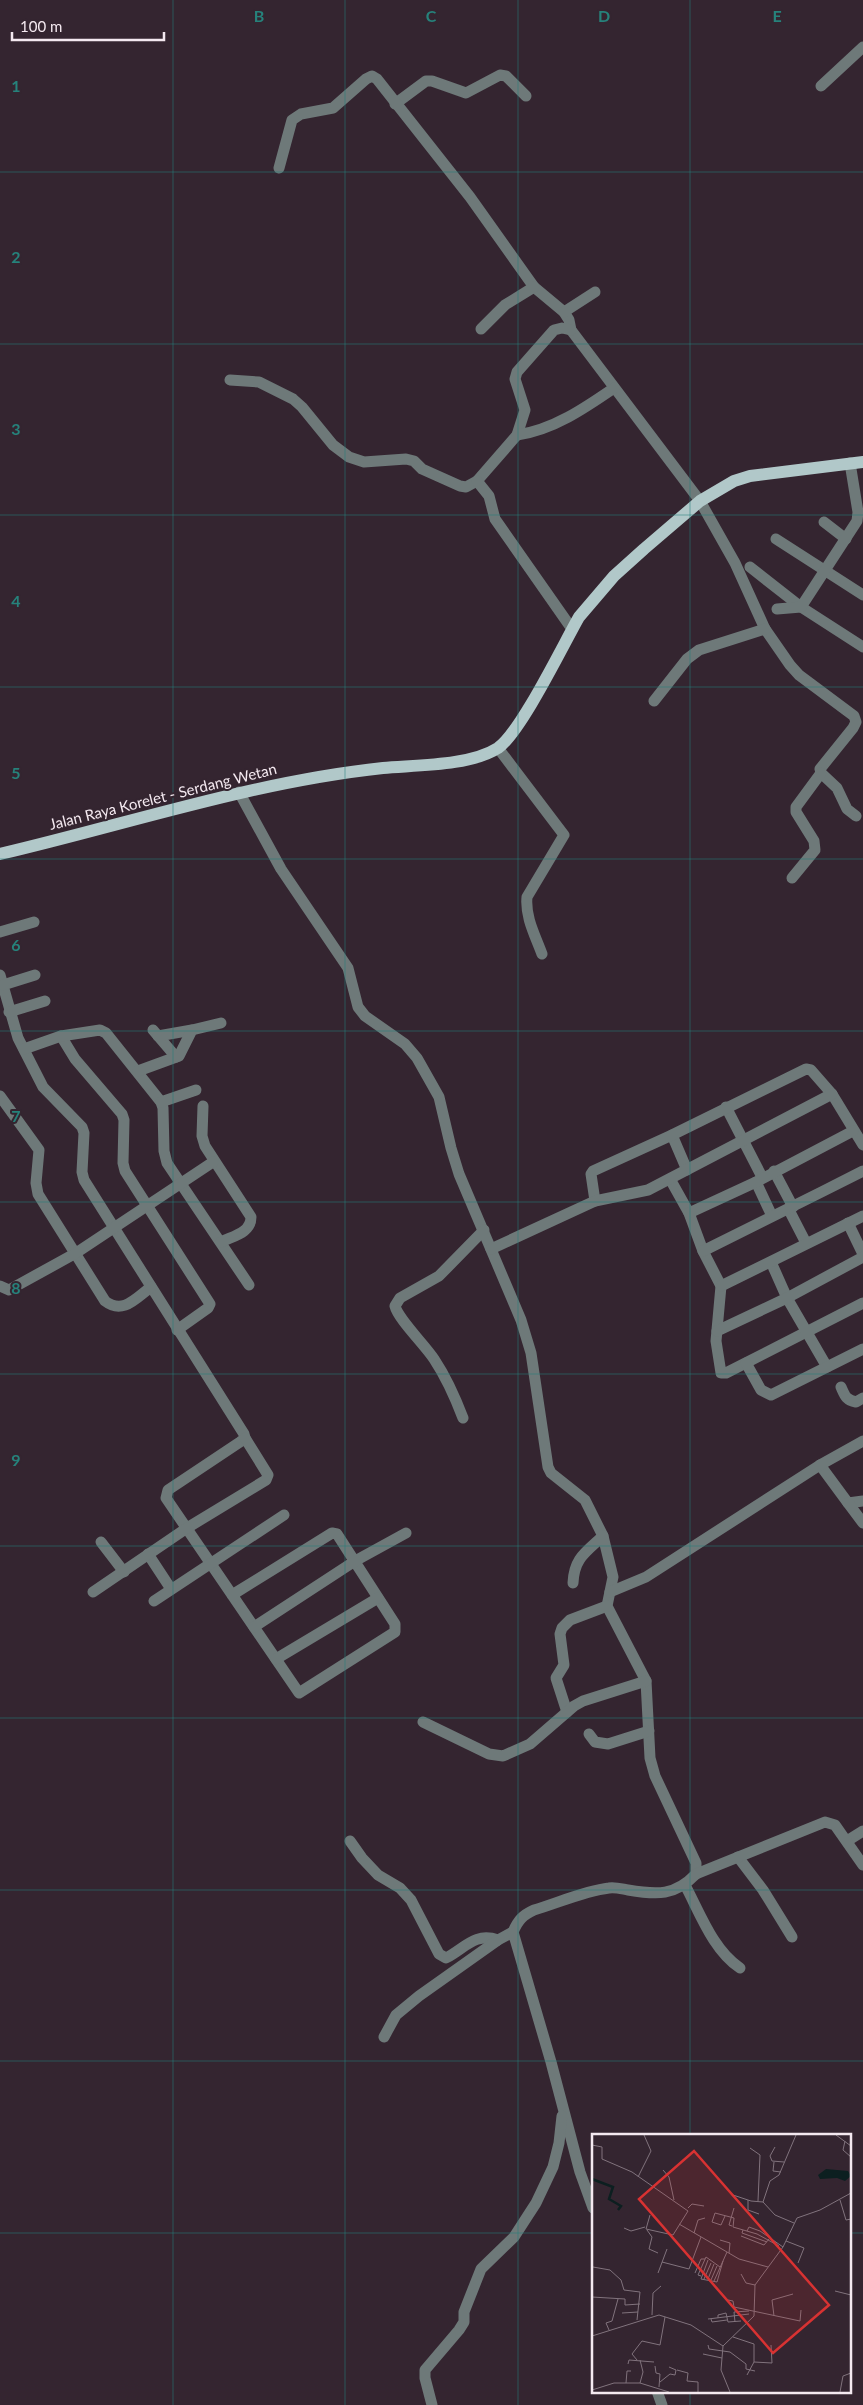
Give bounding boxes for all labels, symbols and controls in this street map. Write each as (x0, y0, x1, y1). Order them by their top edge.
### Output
text: B (254, 6, 264, 25)
text: C (426, 6, 437, 25)
text: D (598, 6, 610, 25)
text: E (772, 6, 782, 25)
scale bar (12, 10, 165, 42)
text: 100 m (20, 17, 62, 35)
text: 1 (11, 76, 21, 95)
text: 2 (11, 247, 21, 266)
text: 3 (11, 419, 21, 438)
text: 4 (11, 591, 21, 610)
street label: Jalan Raya Korelet - Serdang Wetan (47, 759, 278, 833)
text: 5 (11, 763, 21, 782)
text: 6 (11, 935, 21, 954)
text: 7 (11, 1106, 21, 1125)
text: 8 (11, 1278, 21, 1297)
text: 9 (11, 1450, 21, 1469)
inset map (592, 2134, 850, 2392)

